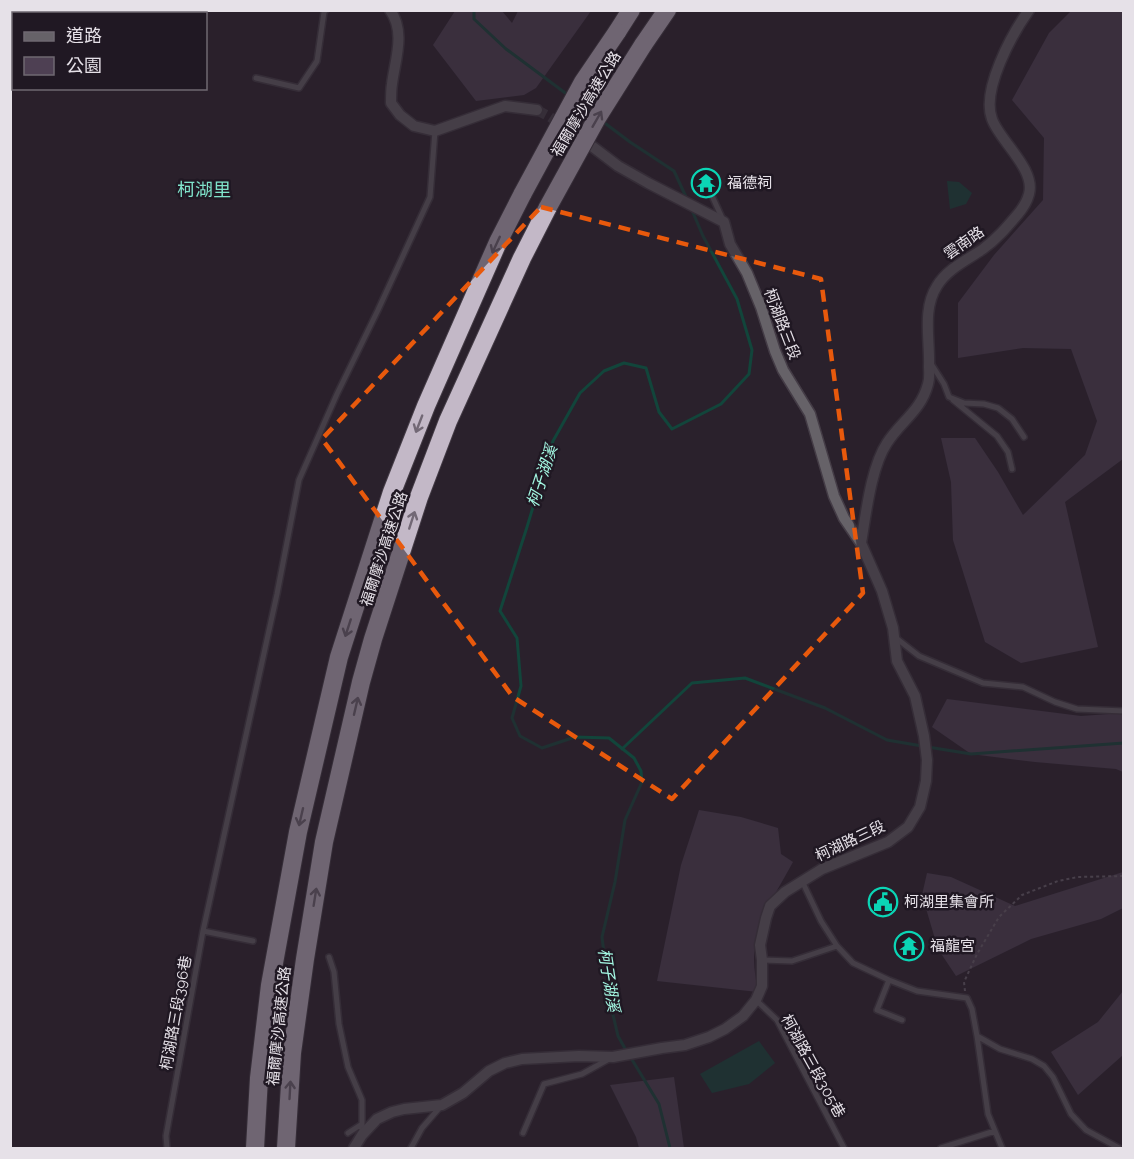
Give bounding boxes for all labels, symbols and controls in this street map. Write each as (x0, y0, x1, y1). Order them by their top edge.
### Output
legend (12, 12, 207, 90)
text: 道路 (66, 25, 102, 46)
street label: 福爾摩沙高速公路 (547, 48, 625, 160)
text: 公園 (66, 55, 102, 76)
one-way arrow (591, 110, 603, 127)
temple icon: 福德祠 (690, 167, 722, 199)
place label: 福德祠 (727, 174, 772, 192)
district label: 柯湖里 (177, 179, 231, 200)
street label: 雲南路 (940, 223, 988, 263)
one-way arrow (490, 236, 502, 254)
street label: 柯湖路三段 (760, 286, 804, 362)
one-way arrow (412, 414, 423, 433)
water label: 柯子湖溪 (523, 441, 562, 509)
street label: 福爾摩沙高速公路 (357, 489, 411, 609)
one-way arrow (407, 511, 418, 530)
one-way arrow (342, 618, 353, 637)
one-way arrow (350, 697, 362, 716)
one-way arrow (295, 807, 306, 826)
street label: 柯湖路三段 (812, 817, 888, 865)
public building icon: 柯湖里集會所 (867, 886, 899, 918)
one-way arrow (309, 887, 320, 907)
place label: 柯湖里集會所 (904, 893, 994, 911)
temple icon: 福龍宮 (893, 930, 925, 962)
place label: 福龍宮 (930, 937, 975, 955)
water label: 柯子湖溪 (595, 947, 624, 1015)
street label: 柯湖路三段396巷 (157, 954, 195, 1072)
street label: 福爾摩沙高速公路 (264, 965, 294, 1087)
street label: 柯湖路三段305巷 (777, 1011, 849, 1121)
one-way arrow (284, 1081, 295, 1101)

